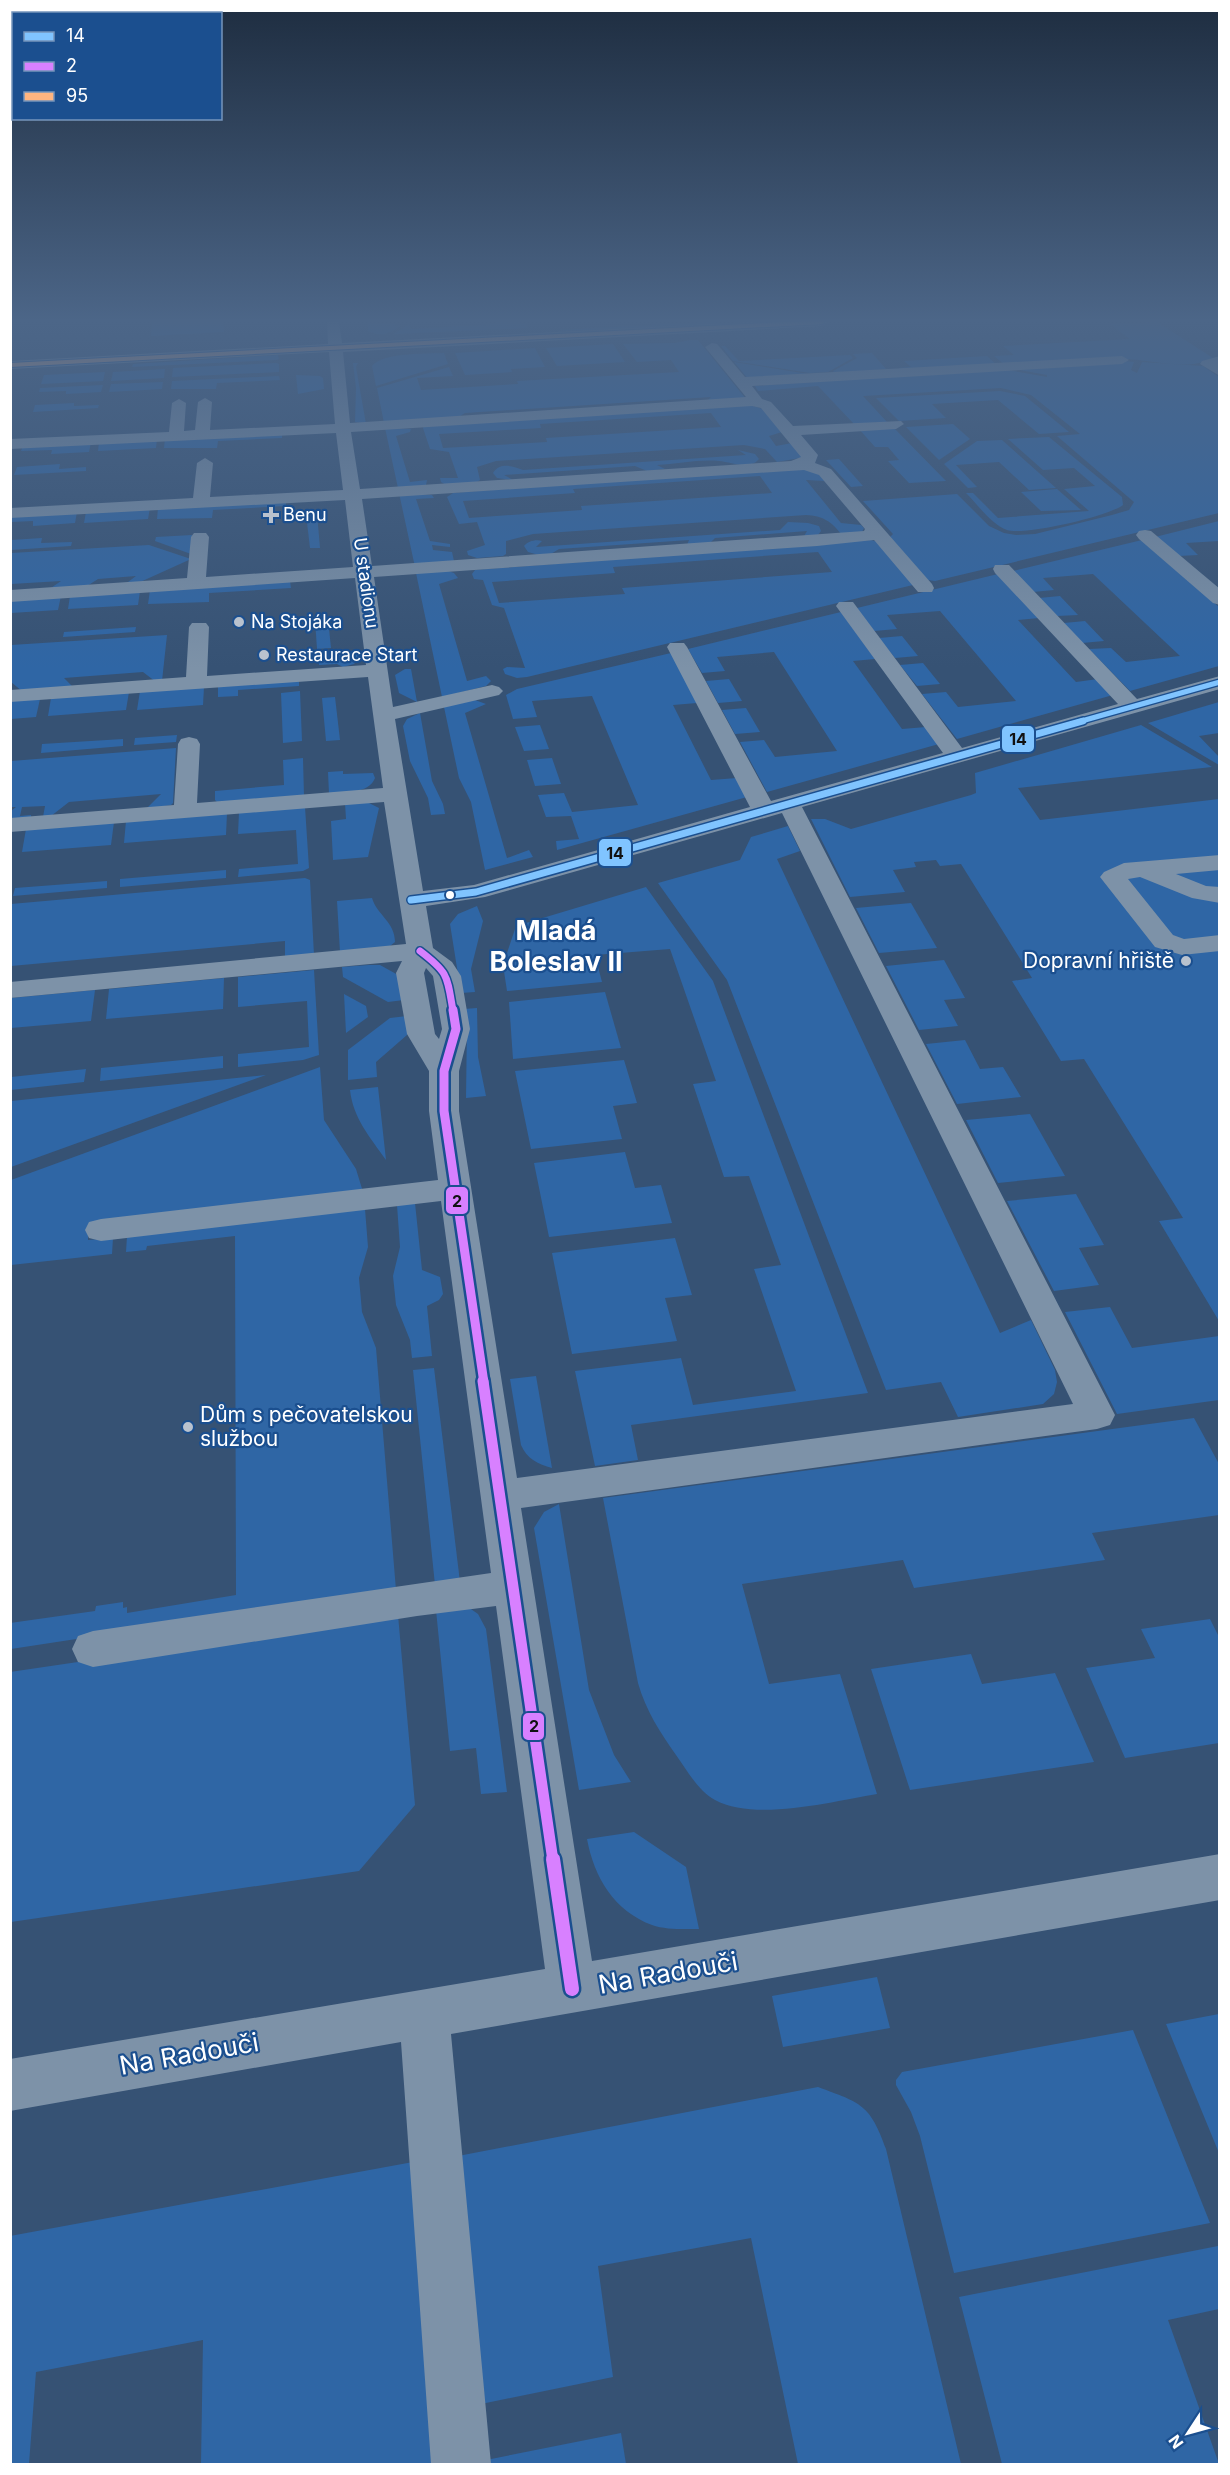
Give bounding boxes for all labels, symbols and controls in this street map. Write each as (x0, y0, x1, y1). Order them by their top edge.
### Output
legend (12, 12, 222, 120)
text: 14 (66, 25, 85, 46)
text: 2 (66, 55, 77, 76)
text: 95 (66, 85, 88, 106)
place label: Benu (283, 504, 327, 525)
marker: Benu (264, 508, 278, 522)
street label: U stadionu (350, 536, 383, 630)
place label: Na Stojáka (251, 611, 342, 632)
marker: Na Stojáka (232, 615, 246, 629)
place label: Restaurace Start (276, 644, 417, 665)
marker: Restaurace Start (257, 648, 271, 662)
line badge: 14 (1001, 725, 1035, 753)
text: 14 (1009, 729, 1027, 749)
line badge: 14 (598, 838, 632, 867)
text: 14 (606, 843, 624, 863)
unlabelled marker (444, 889, 456, 901)
district label: Mladá Boleslav II (489, 914, 623, 978)
place label: Dopravní hřiště (1023, 948, 1174, 973)
marker: Dopravní hřiště (1179, 954, 1193, 968)
line badge: 2 (445, 1186, 469, 1215)
text: 2 (452, 1191, 462, 1211)
place label: Dům s pečovatelskou službou (200, 1402, 413, 1451)
marker: Dům s pečovatelskou službou (181, 1420, 195, 1434)
line badge: 2 (522, 1712, 545, 1741)
text: 2 (529, 1716, 539, 1736)
street label: Na Radouči (596, 1945, 740, 2000)
street label: Na Radouči (117, 2026, 261, 2081)
north arrow (1158, 2403, 1218, 2463)
text: N (1164, 2431, 1188, 2453)

